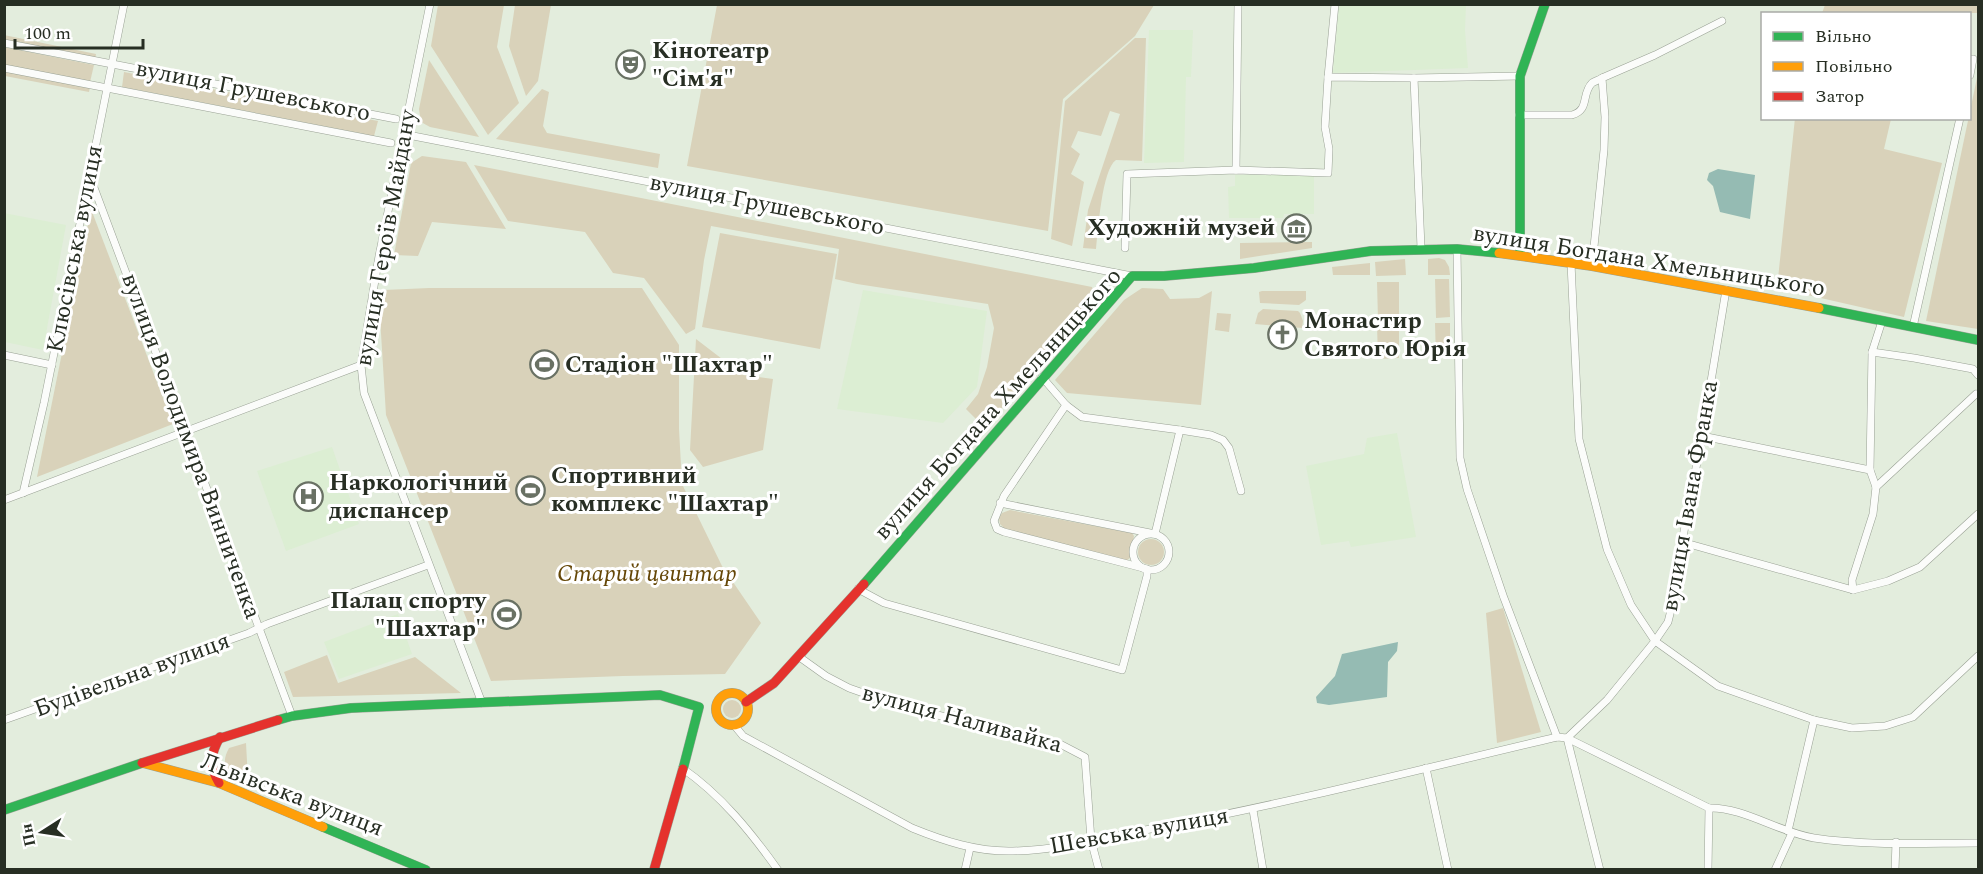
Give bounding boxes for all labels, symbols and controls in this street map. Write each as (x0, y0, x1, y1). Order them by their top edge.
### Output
scale bar (15, 12, 142, 50)
legend (1761, 12, 1971, 120)
text: 100 m (24, 20, 71, 47)
text: Вільно (1815, 23, 1872, 50)
place label: Кінотеатр "Сім'я" (652, 33, 769, 97)
theatre icon: Кінотеатр "Сім'я" (615, 49, 647, 81)
street label: вулиця Грушевського (132, 51, 374, 131)
text: Повільно (1815, 53, 1892, 80)
text: Затор (1815, 83, 1864, 110)
street label: вулиця Героїв Майдану (346, 105, 427, 369)
street label: Клюсівська вулиця (37, 142, 113, 356)
street label: вулиця Грушевського (646, 165, 888, 245)
place label: Художній музей (1087, 210, 1275, 246)
museum icon: Художній музей (1280, 212, 1312, 244)
street label: вулиця Богдана Хмельницького (1470, 215, 1828, 307)
street label: вулиця Богдана Хмельницького (865, 260, 1131, 548)
street label: вулиця Володимира Винниченка (112, 268, 271, 624)
place label: Монастир Святого Юрія (1304, 303, 1466, 367)
church icon: Монастир Святого Юрія (1267, 319, 1299, 351)
place label: Стадіон "Шахтар" (565, 347, 773, 383)
sports icon: Стадіон "Шахтар" (528, 349, 560, 381)
street label: вулиця Івана Франка (1652, 377, 1728, 615)
place label: Спортивний комплекс "Шахтар" (551, 458, 779, 522)
place label: Наркологічний диспансер (329, 465, 508, 529)
sports icon: Спортивний комплекс "Шахтар" (514, 474, 546, 506)
hospital icon: Наркологічний диспансер (292, 481, 324, 513)
park label: Старий цвинтар (557, 556, 737, 592)
place label: Палац спорту "Шахтар" (330, 583, 488, 647)
sports icon: Палац спорту "Шахтар" (491, 599, 523, 631)
street label: Будівельна вулиця (29, 623, 235, 727)
street label: вулиця Наливайка (858, 675, 1066, 763)
street label: Львівська вулиця (195, 744, 389, 846)
street label: Шевська вулиця (1047, 798, 1231, 864)
north arrow (12, 802, 72, 862)
text: Пн (14, 821, 42, 849)

